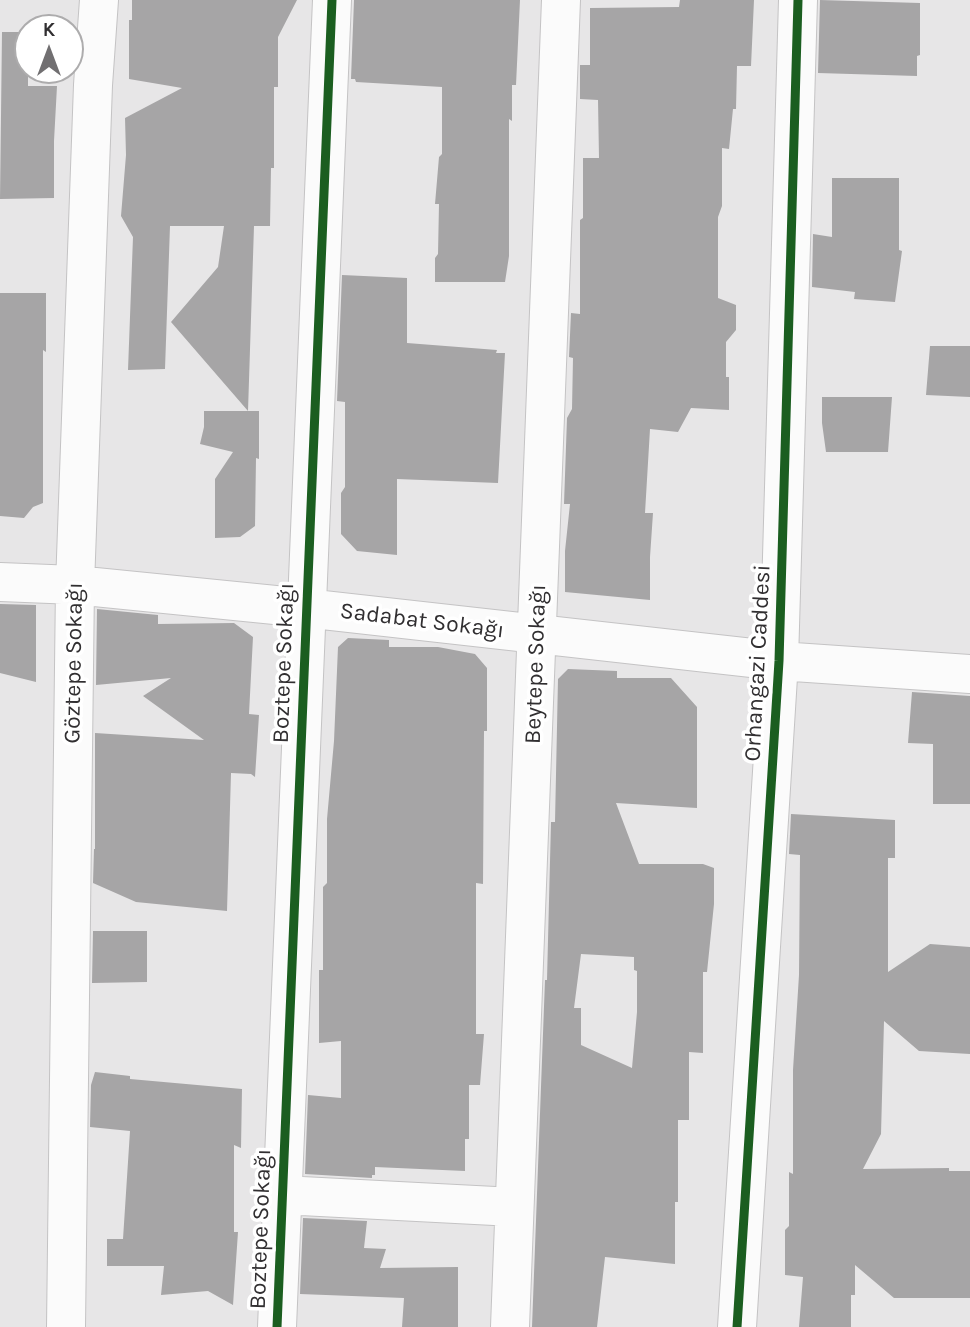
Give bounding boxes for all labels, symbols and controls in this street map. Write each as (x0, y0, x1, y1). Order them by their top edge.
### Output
north arrow (14, 14, 84, 84)
text: K (43, 19, 55, 41)
street label: Orhangazi Caddesi (739, 564, 777, 762)
street label: Göztepe Sokağı (59, 582, 89, 744)
street label: Boztepe Sokağı (267, 582, 301, 744)
street label: Beytepe Sokağı (519, 584, 553, 744)
street label: Sadabat Sokağı (338, 597, 506, 645)
street label: Boztepe Sokağı (244, 1148, 278, 1310)

